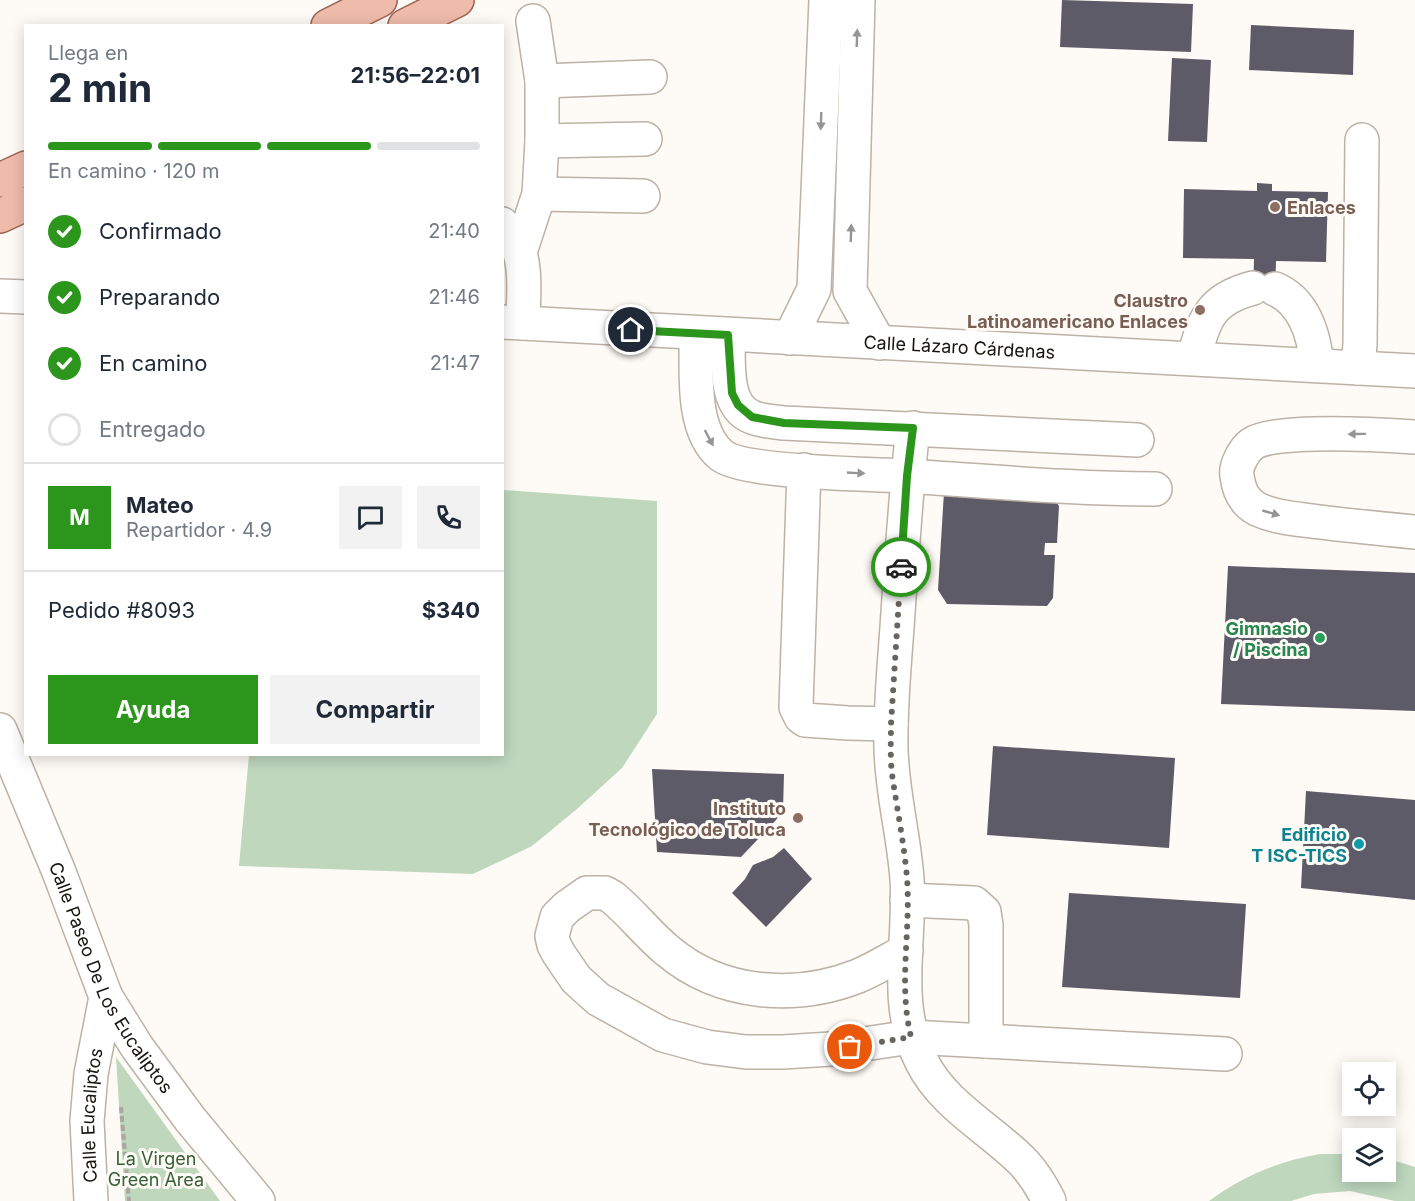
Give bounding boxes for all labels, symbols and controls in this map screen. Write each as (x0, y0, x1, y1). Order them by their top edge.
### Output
one-way arrow (852, 28, 862, 47)
text: Llega en (48, 41, 128, 65)
text: 21:56–22:01 (351, 62, 480, 88)
text: 2 min (48, 64, 152, 111)
one-way arrow (817, 112, 826, 131)
text: En camino · 120 m (48, 159, 220, 183)
place label: Enlaces (1287, 197, 1356, 218)
marker: Enlaces (1268, 200, 1282, 214)
icon: check (48, 215, 81, 248)
text: Confirmado (99, 218, 222, 244)
text: 21:40 (428, 219, 480, 243)
one-way arrow (847, 223, 856, 242)
icon: check (48, 281, 81, 314)
text: Preparando (99, 284, 220, 310)
text: 21:46 (429, 285, 480, 309)
place label: Claustro Latinoamericano Enlaces (967, 290, 1188, 332)
marker: Claustro Latinoamericano Enlaces (1193, 303, 1207, 317)
pin (605, 304, 656, 355)
icon: home (614, 313, 647, 346)
street label: Calle Lázaro Cárdenas (863, 331, 1056, 362)
icon: check (48, 347, 81, 380)
text: En camino (99, 350, 207, 376)
text: 21:47 (430, 351, 480, 375)
text: Entregado (99, 416, 206, 442)
one-way arrow (704, 429, 714, 446)
one-way arrow (1347, 429, 1366, 439)
one-way arrow (846, 468, 865, 477)
button: chat (339, 486, 402, 549)
button: phone (417, 486, 480, 549)
text: Mateo (126, 492, 194, 518)
text: M (69, 504, 90, 530)
one-way arrow (1262, 509, 1280, 518)
text: Repartidor · 4.9 (126, 518, 272, 542)
courier (871, 537, 931, 597)
icon: car (885, 551, 918, 584)
text: Pedido #8093 (48, 597, 195, 623)
text: $340 (422, 597, 480, 623)
place label: Gimnasio / Piscina (1226, 618, 1308, 660)
marker: Gimnasio / Piscina (1313, 631, 1327, 645)
button: Ayuda (48, 675, 258, 744)
button: Compartir (270, 675, 480, 744)
place label: Instituto Tecnológico de Toluca (588, 798, 786, 840)
marker: Instituto Tecnológico de Toluca (791, 811, 805, 825)
place label: Edificio T ISC-TICS (1251, 824, 1347, 866)
marker: Edificio T ISC-TICS (1352, 837, 1366, 851)
street label: Calle Paseo De Los Eucaliptos (45, 858, 178, 1097)
pin (824, 1021, 875, 1072)
icon: bag (833, 1030, 866, 1063)
street label: Calle Eucaliptos (76, 1046, 106, 1183)
map controls (1342, 1062, 1396, 1182)
button: locate (1342, 1062, 1396, 1116)
button: layers (1342, 1128, 1396, 1182)
park label: La Virgen Green Area (108, 1148, 204, 1190)

